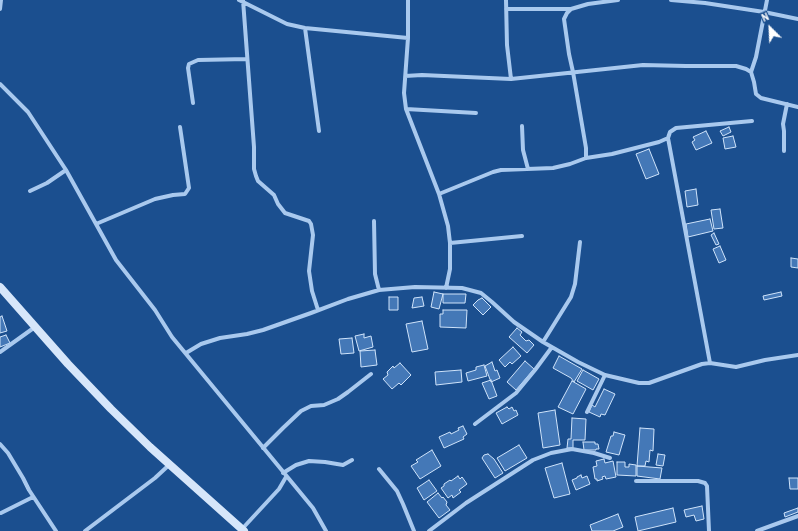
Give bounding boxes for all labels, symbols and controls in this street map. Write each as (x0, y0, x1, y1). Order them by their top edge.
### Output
north arrow (750, 8, 790, 48)
text: N (759, 9, 771, 25)

